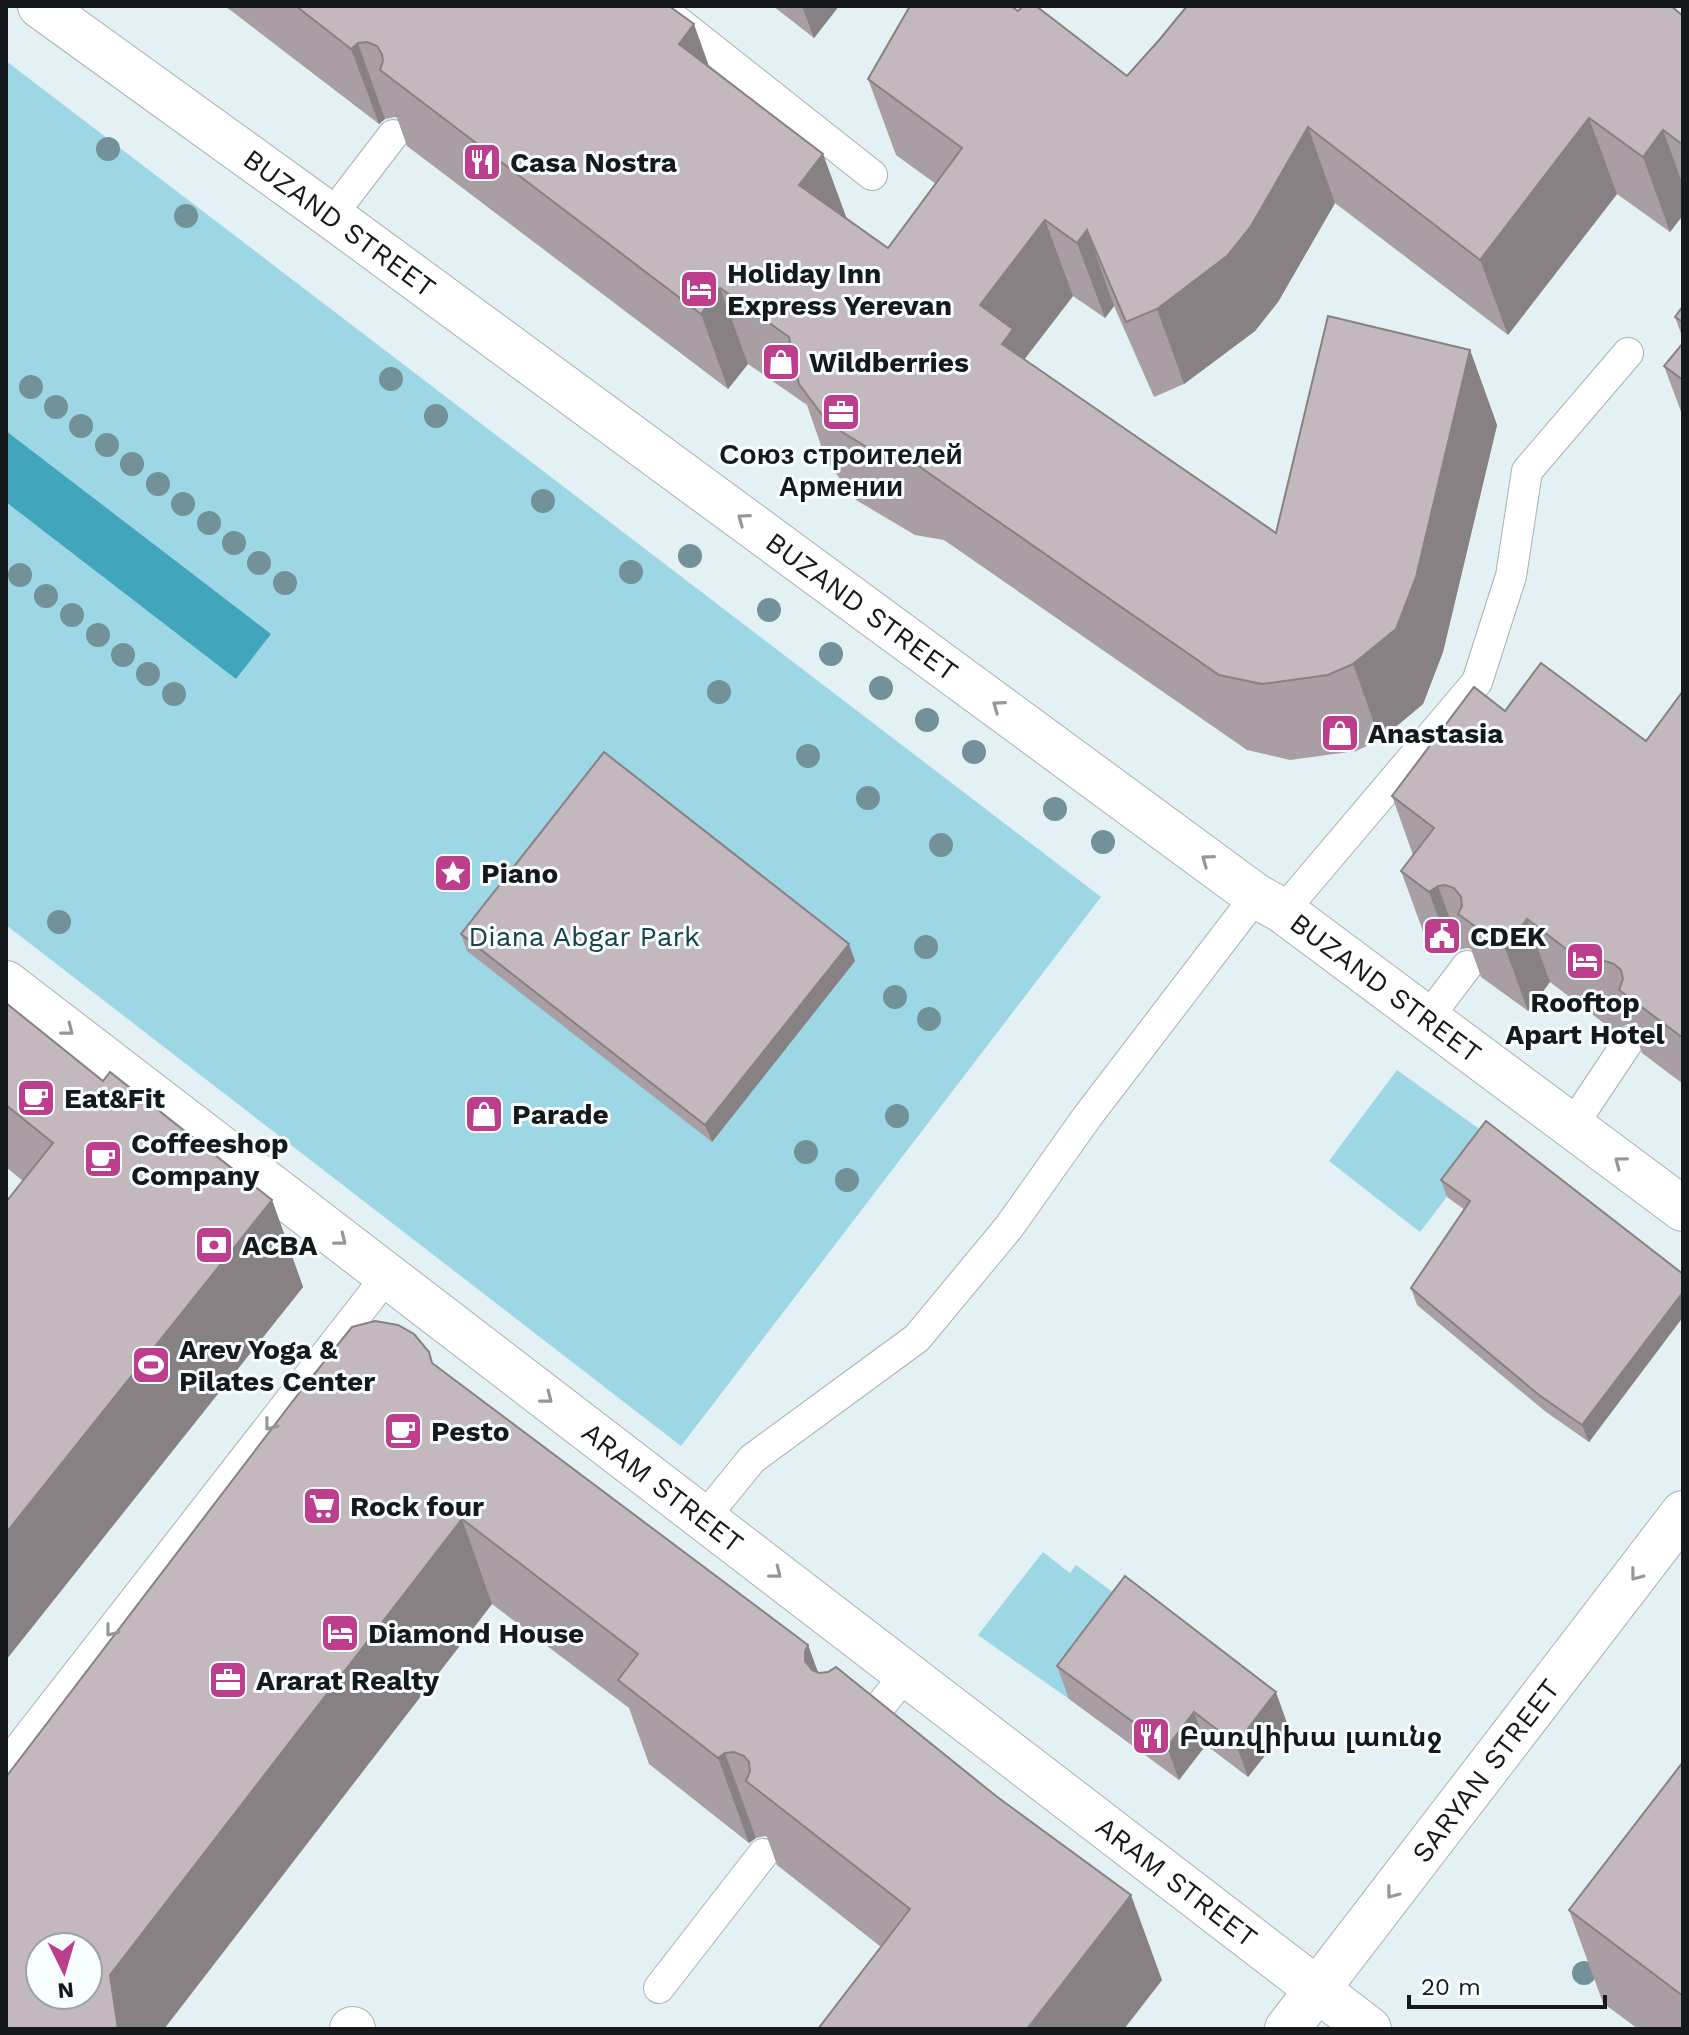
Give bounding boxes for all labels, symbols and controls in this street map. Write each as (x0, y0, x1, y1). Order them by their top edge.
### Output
restaurant icon: Casa Nostra (461, 141, 503, 183)
street label: BUZAND STREET (237, 142, 442, 304)
place label: Casa Nostra (510, 146, 678, 179)
place label: Holiday Inn Express Yerevan (727, 257, 952, 322)
hotel icon: Holiday Inn Express Yerevan (678, 268, 720, 310)
shop icon: Wildberries (760, 341, 802, 383)
place label: Wildberries (809, 346, 969, 379)
office icon: Союз строителей Армении (820, 391, 862, 433)
place label: Союз строителей Армении (719, 438, 963, 503)
one-way arrow (737, 514, 752, 529)
street label: BUZAND STREET (759, 525, 964, 688)
one-way arrow (992, 701, 1006, 716)
shop icon: Anastasia (1319, 712, 1361, 754)
place label: Anastasia (1368, 717, 1504, 750)
place icon: Piano (432, 852, 474, 894)
one-way arrow (1201, 855, 1216, 870)
place label: Piano (481, 857, 558, 890)
street label: BUZAND STREET (1283, 906, 1488, 1070)
public building icon: CDEK (1421, 915, 1463, 957)
park label: Diana Abgar Park (468, 920, 700, 953)
place label: CDEK (1470, 920, 1547, 953)
hotel icon: Rooftop Apart Hotel (1564, 940, 1606, 982)
place label: Rooftop Apart Hotel (1505, 986, 1666, 1051)
one-way arrow (59, 1021, 74, 1035)
cafe icon: Eat&Fit (15, 1077, 57, 1119)
place label: Eat&Fit (64, 1082, 165, 1115)
shop icon: Parade (463, 1093, 505, 1135)
place label: Parade (512, 1098, 609, 1131)
place label: Coffeeshop Company (131, 1127, 289, 1192)
cafe icon: Coffeeshop Company (82, 1138, 124, 1180)
one-way arrow (1615, 1157, 1629, 1172)
bank icon: ACBA (193, 1224, 235, 1266)
place label: ACBA (242, 1229, 317, 1262)
one-way arrow (332, 1230, 347, 1244)
place label: Arev Yoga & Pilates Center (179, 1333, 375, 1398)
sports icon: Arev Yoga & Pilates Center (130, 1344, 172, 1386)
one-way arrow (538, 1389, 553, 1403)
cafe icon: Pesto (382, 1410, 424, 1452)
place label: Pesto (431, 1415, 509, 1448)
street label: ARAM STREET (575, 1415, 750, 1560)
one-way arrow (266, 1416, 280, 1431)
supermarket icon: Rock four (301, 1485, 343, 1527)
place label: Rock four (350, 1490, 484, 1523)
one-way arrow (767, 1564, 781, 1578)
one-way arrow (1631, 1566, 1645, 1581)
hotel icon: Diamond House (319, 1612, 361, 1654)
place label: Diamond House (368, 1617, 584, 1650)
one-way arrow (106, 1622, 120, 1637)
office icon: Ararat Realty (207, 1659, 249, 1701)
place label: Ararat Realty (256, 1664, 439, 1697)
street label: SARYAN STREET (1405, 1672, 1567, 1869)
restaurant icon: Բառվիխա լաունջ (1130, 1715, 1172, 1757)
place label: Բառվիխա լաունջ (1179, 1720, 1442, 1753)
street label: ARAM STREET (1089, 1810, 1264, 1954)
one-way arrow (1388, 1884, 1402, 1899)
north arrow (24, 1931, 104, 2011)
scale bar (1409, 1959, 1605, 2009)
text: 20 m (1421, 1973, 1481, 2001)
text: N (56, 1977, 75, 2004)

